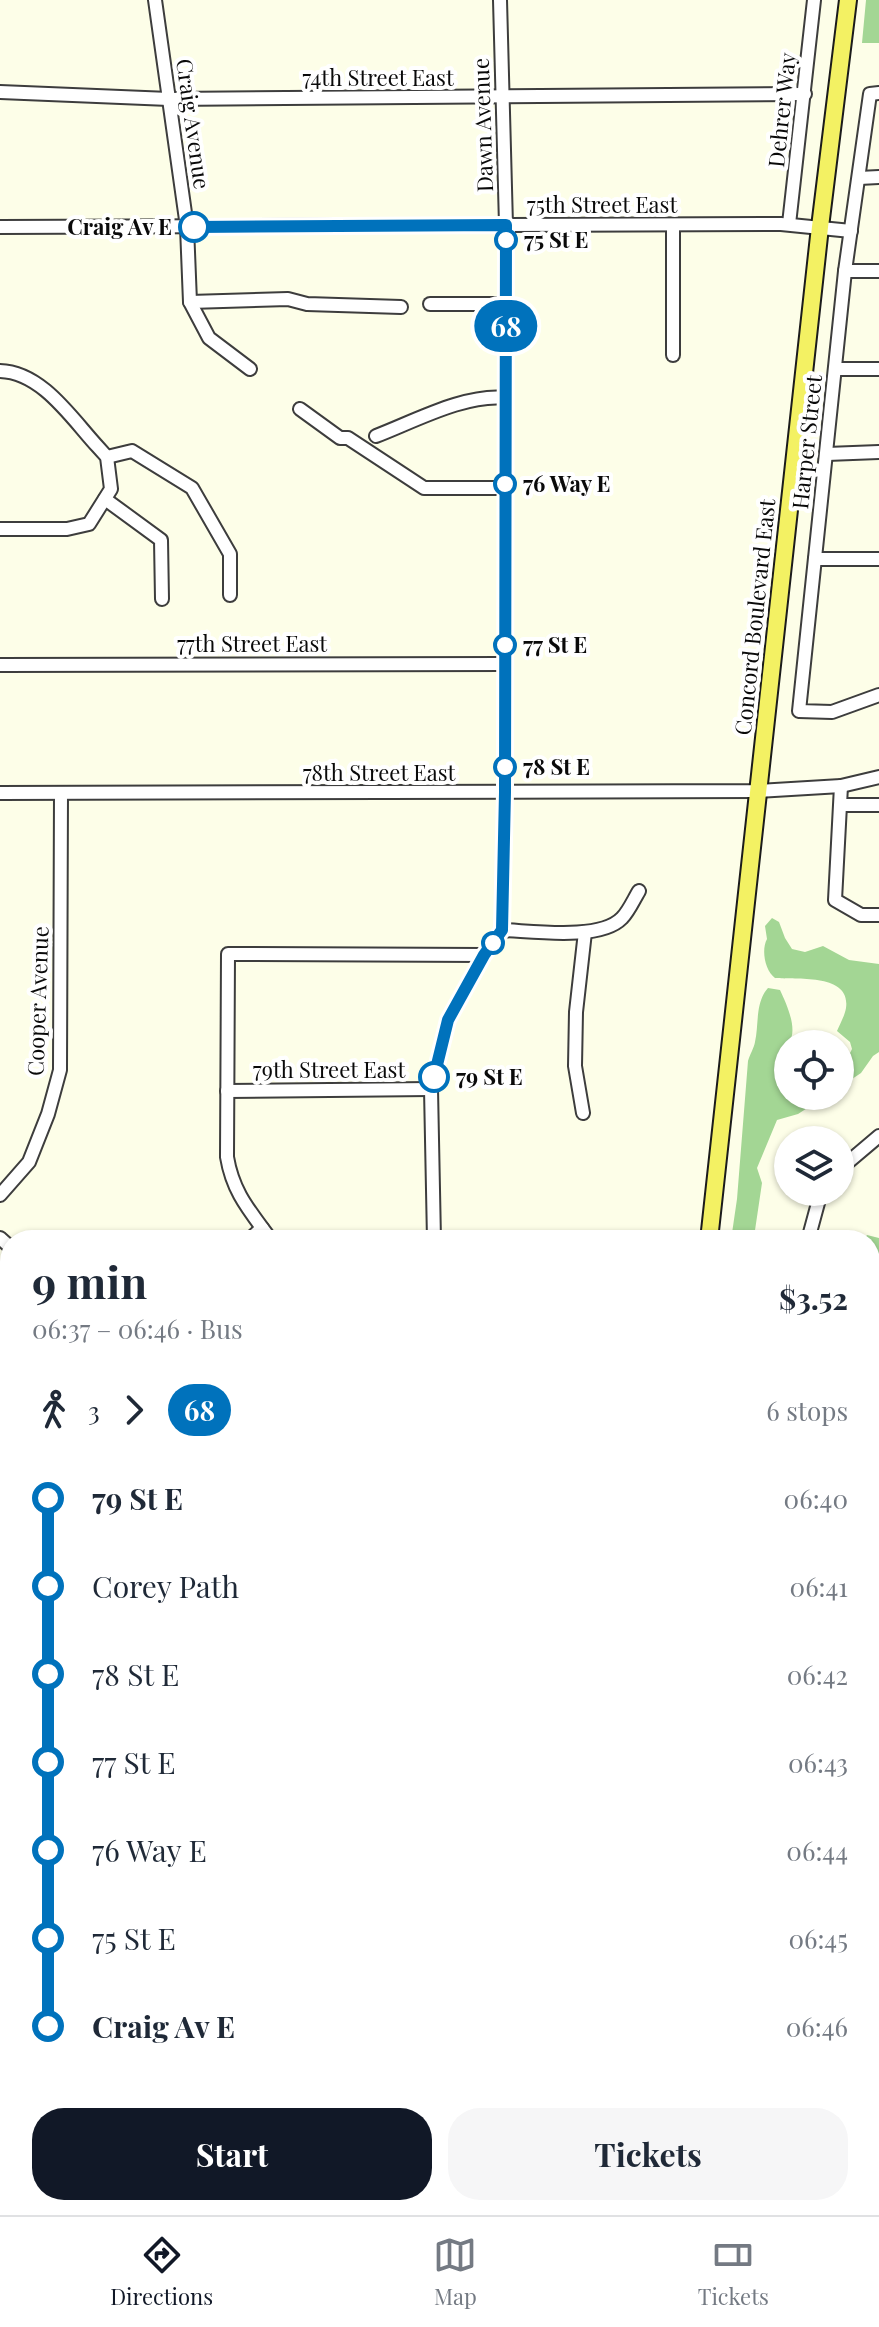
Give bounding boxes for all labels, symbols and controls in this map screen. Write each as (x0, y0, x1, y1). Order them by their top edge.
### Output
street label: Dehrer Way (760, 51, 802, 169)
street label: Craig Avenue (170, 57, 218, 191)
street label: Dawn Avenue (465, 58, 499, 193)
street label: 74th Street East (302, 62, 455, 92)
street label: 75th Street East (527, 189, 678, 219)
place label: Craig Av E (67, 211, 172, 241)
marker: Craig Av E (179, 212, 209, 242)
place label: 75 St E (524, 224, 588, 254)
marker: 75 St E (495, 229, 517, 251)
line badge: 68 (470, 300, 542, 352)
text: 68 (490, 307, 522, 344)
street label: Harper Street (784, 372, 828, 511)
place label: 76 Way E (523, 468, 611, 498)
marker: 76 Way E (494, 473, 516, 495)
street label: Concord Boulevard East (727, 496, 781, 737)
street label: 77th Street East (177, 628, 328, 658)
place label: 77 St E (523, 629, 587, 659)
marker: 77 St E (494, 634, 516, 656)
place label: 78 St E (523, 751, 590, 781)
marker: 78 St E (494, 756, 516, 778)
street label: 78th Street East (303, 757, 457, 787)
street label: Cooper Avenue (19, 926, 55, 1076)
unlabelled marker (482, 932, 504, 954)
map controls (774, 1030, 854, 1206)
button: locate (774, 1030, 854, 1110)
street label: 79th Street East (253, 1054, 406, 1084)
place label: 79 St E (456, 1061, 523, 1091)
marker: 79 St E (419, 1062, 449, 1092)
button: layers (774, 1126, 854, 1206)
text: 9 min (32, 1251, 147, 1310)
text: $3.52 (779, 1278, 848, 1318)
text: 06:37 – 06:46 · Bus (32, 1311, 243, 1346)
icon: walk (32, 1388, 76, 1432)
icon: forward (112, 1388, 156, 1432)
text: 68 (184, 1391, 215, 1428)
text: 3 (88, 1393, 100, 1428)
text: 6 stops (766, 1393, 848, 1428)
text: 79 St E (92, 1478, 183, 1518)
text: 06:40 (784, 1481, 848, 1516)
text: Corey Path (92, 1566, 239, 1606)
text: 06:41 (790, 1569, 848, 1604)
text: 78 St E (92, 1654, 179, 1694)
text: 06:42 (787, 1657, 848, 1692)
text: 77 St E (92, 1742, 176, 1782)
text: 06:43 (788, 1745, 848, 1780)
text: 76 Way E (92, 1830, 207, 1870)
text: 06:44 (786, 1833, 848, 1868)
text: 75 St E (92, 1918, 176, 1958)
text: 06:45 (788, 1921, 848, 1956)
text: Craig Av E (92, 2006, 235, 2046)
text: 06:46 (786, 2009, 848, 2044)
button: Start (32, 2108, 432, 2200)
button: Tickets (448, 2108, 848, 2200)
tab: Directions (110, 2233, 213, 2311)
tab: Map (433, 2233, 477, 2311)
tab: Tickets (698, 2233, 769, 2311)

